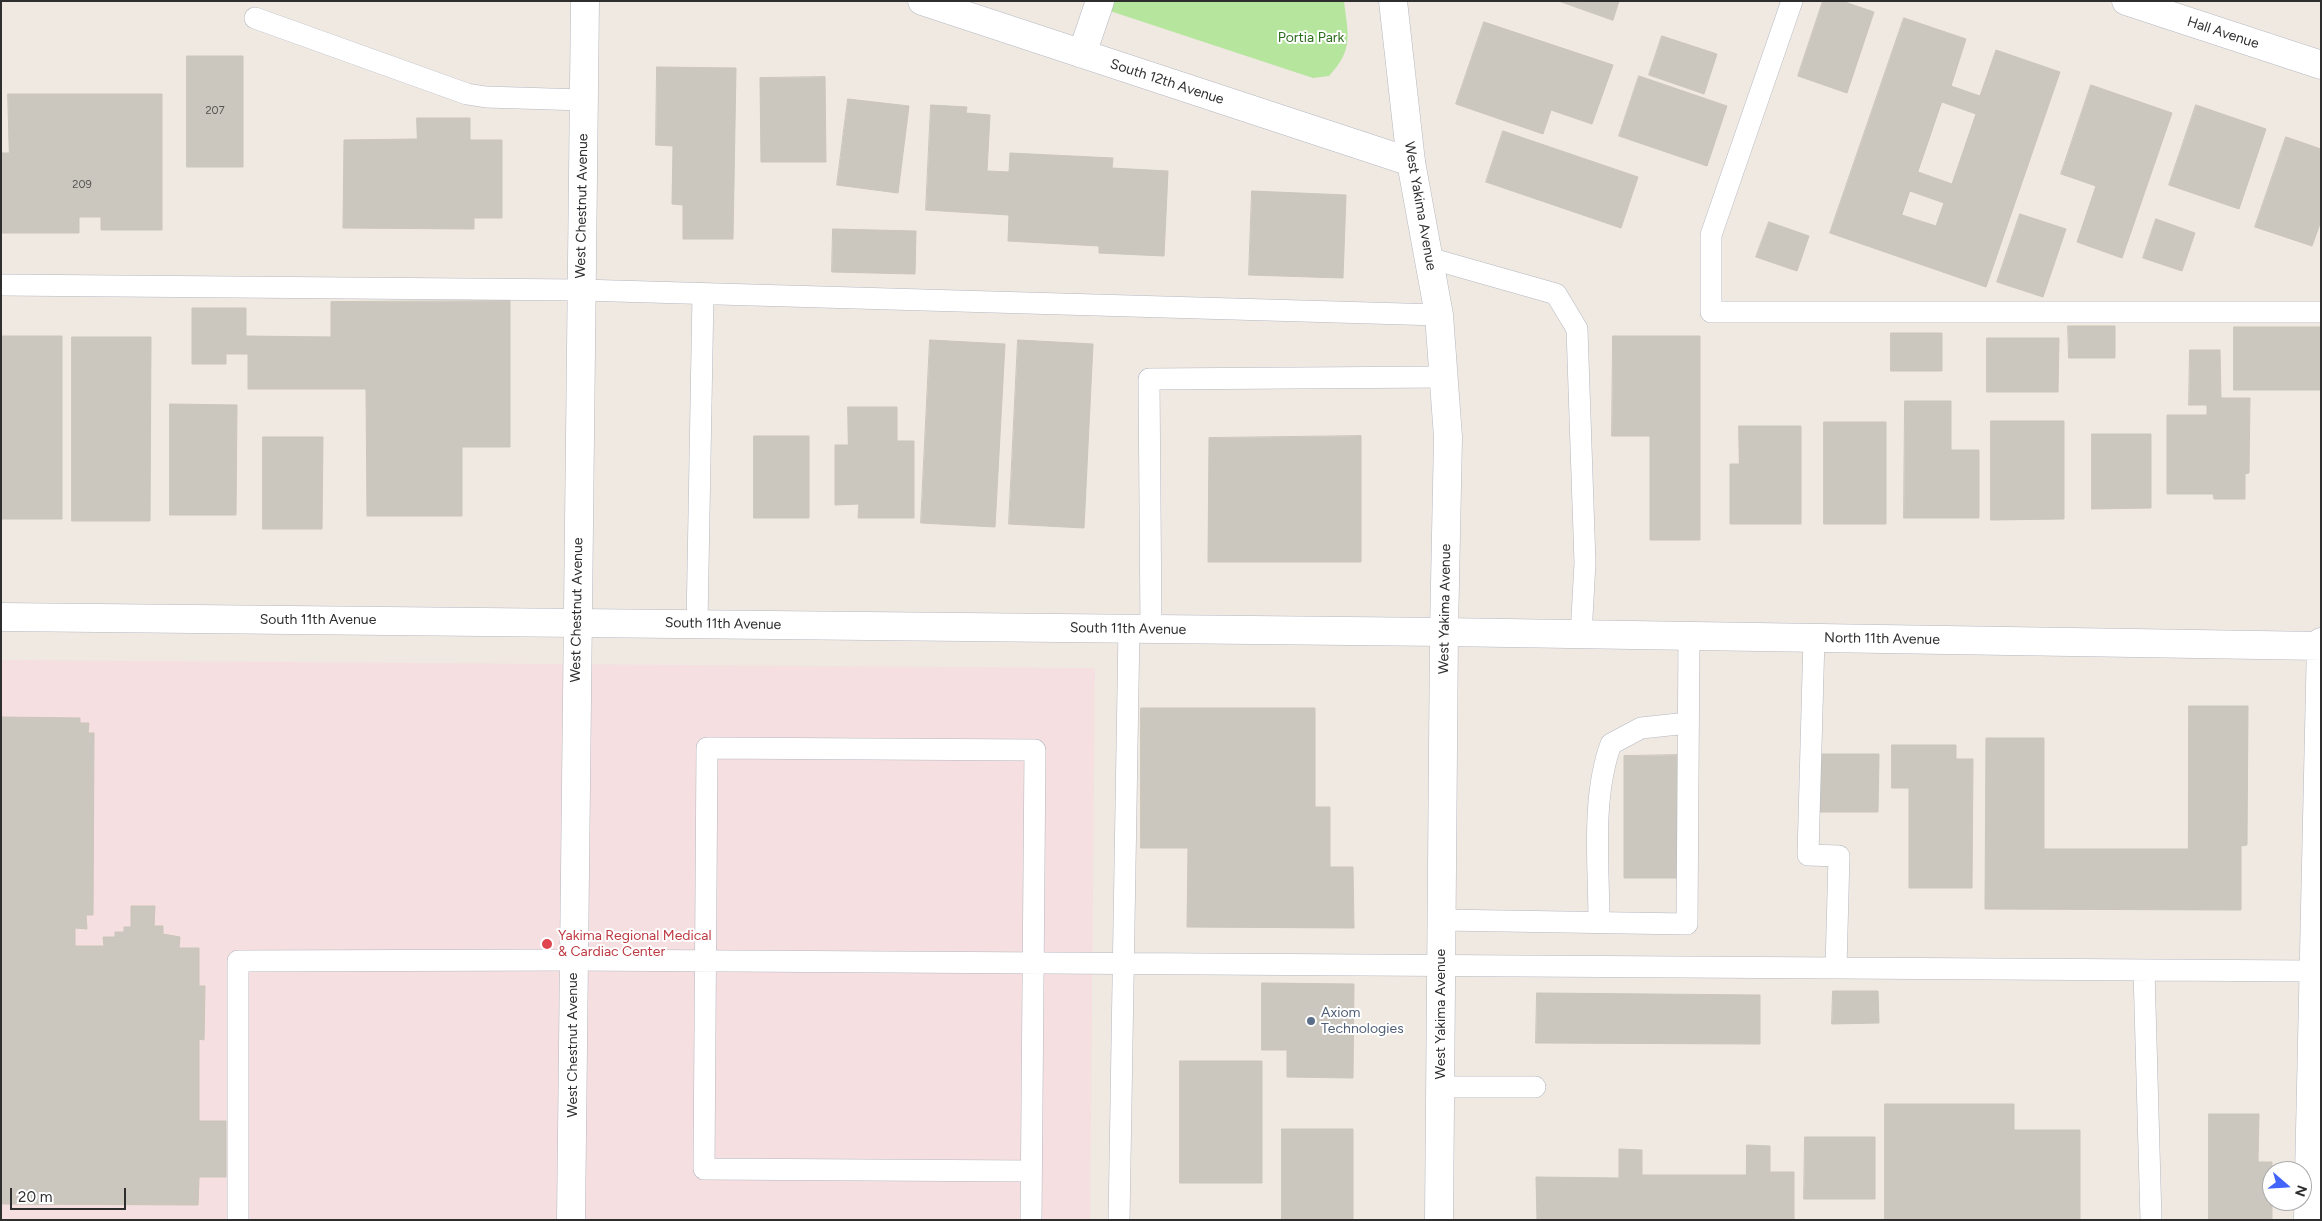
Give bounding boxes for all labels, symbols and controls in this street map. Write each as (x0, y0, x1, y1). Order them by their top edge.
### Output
street label: Hall Avenue (2185, 13, 2261, 53)
park label: Portia Park (1278, 30, 1344, 46)
street label: South 12th Avenue (1108, 56, 1226, 108)
house number: 207 (205, 104, 225, 118)
street label: West Chestnut Avenue (572, 133, 592, 279)
street label: West Yakima Avenue (1400, 140, 1440, 272)
house number: 209 (72, 178, 92, 192)
street label: West Chestnut Avenue (567, 537, 587, 683)
street label: West Yakima Avenue (1435, 544, 1455, 674)
street label: South 11th Avenue (260, 612, 376, 628)
street label: South 11th Avenue (665, 615, 781, 633)
street label: South 11th Avenue (1070, 620, 1186, 638)
street label: North 11th Avenue (1824, 630, 1940, 648)
place label: Yakima Regional Medical & Cardiac Center (558, 928, 712, 960)
marker: Yakima Regional Medical & Cardiac Center (540, 937, 554, 951)
street label: West Yakima Avenue (1433, 949, 1449, 1079)
street label: West Chestnut Avenue (565, 973, 581, 1117)
place label: Axiom Technologies (1321, 1005, 1404, 1038)
marker: Axiom Technologies (1305, 1015, 1317, 1027)
north arrow (2262, 1161, 2312, 1211)
scale bar (12, 1178, 129, 1210)
text: N (2291, 1183, 2311, 1199)
text: 20 m (18, 1188, 52, 1206)

